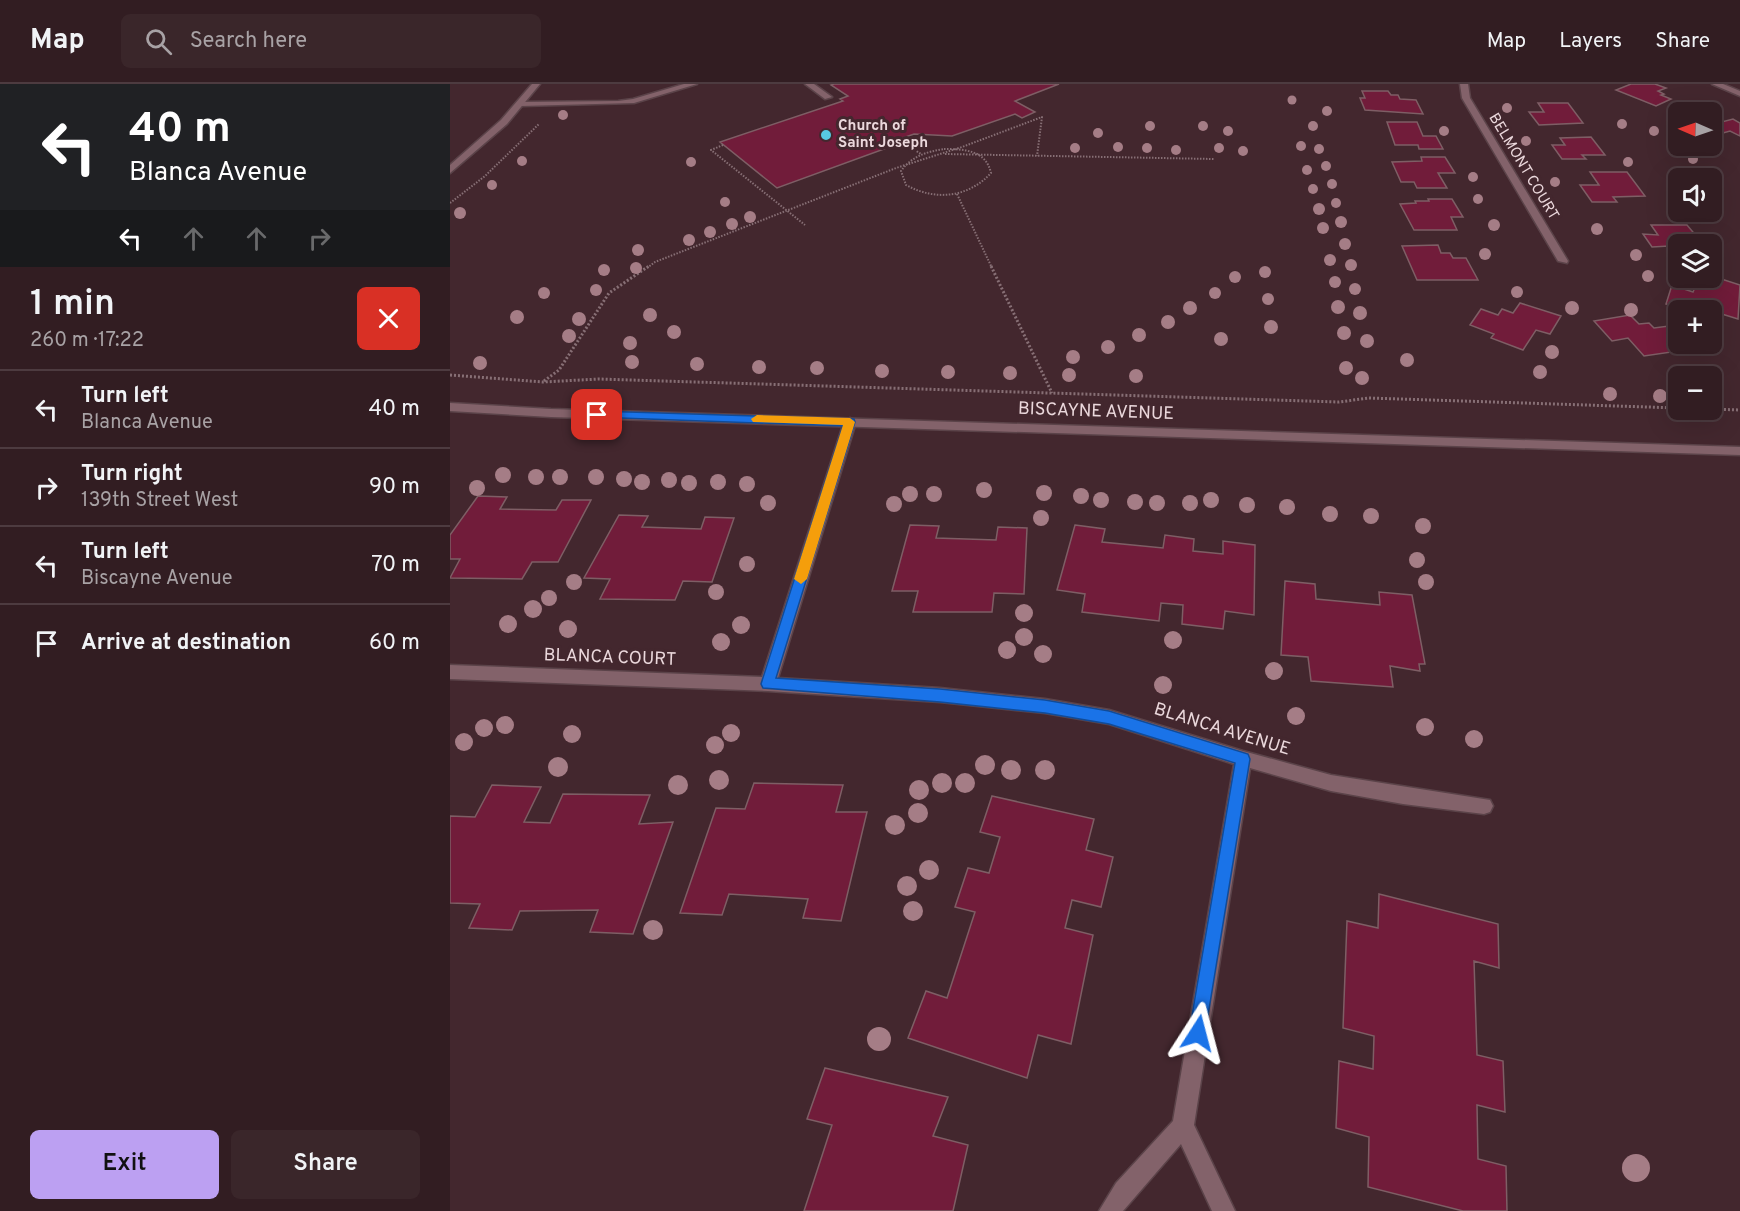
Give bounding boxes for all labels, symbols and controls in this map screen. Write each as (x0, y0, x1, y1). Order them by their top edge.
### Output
search box (121, 14, 541, 68)
text: Map (30, 23, 85, 59)
icon: search (142, 25, 175, 58)
text: Search here (190, 28, 307, 55)
text: Map (1487, 28, 1526, 55)
text: Layers (1559, 28, 1622, 55)
text: Share (1655, 28, 1710, 55)
north arrow (1668, 102, 1722, 156)
map controls (1668, 102, 1722, 420)
text: 40 m (129, 104, 231, 157)
icon: left (30, 108, 108, 186)
street label: BELMONT COURT (1484, 110, 1562, 224)
place label: Church of Saint Joseph (838, 117, 928, 153)
marker: Church of Saint Joseph (819, 128, 833, 142)
text: Blanca Avenue (129, 156, 307, 190)
button: sound (1668, 168, 1722, 222)
icon: left (114, 222, 147, 255)
icon: ahead (177, 222, 210, 255)
icon: ahead (240, 222, 273, 255)
icon: right (303, 222, 336, 255)
button: layers (1668, 234, 1722, 288)
text: 1 min (30, 282, 115, 328)
button: close (357, 287, 420, 350)
button: + (1668, 300, 1722, 354)
text: 260 m · 17:22 (30, 328, 144, 354)
button: − (1668, 366, 1722, 420)
text: Turn left (81, 383, 169, 410)
pin (571, 389, 622, 440)
icon: left (30, 393, 63, 426)
text: 40 m (368, 396, 420, 423)
icon: arrive (580, 398, 613, 431)
street label: BISCAYNE AVENUE (1018, 398, 1174, 426)
text: Blanca Avenue (81, 410, 213, 436)
text: Turn right (81, 461, 183, 488)
icon: right (30, 471, 63, 504)
text: 90 m (369, 474, 420, 501)
text: 139th Street West (81, 488, 238, 514)
text: Turn left (81, 539, 169, 566)
icon: left (30, 549, 63, 582)
text: 70 m (371, 552, 420, 579)
text: Biscayne Avenue (81, 566, 233, 592)
icon: arrive (30, 627, 63, 660)
text: Arrive at destination (81, 630, 291, 657)
text: 60 m (369, 630, 420, 657)
street label: BLANCA COURT (543, 644, 677, 672)
street label: BLANCA AVENUE (1151, 698, 1293, 762)
position arrow (1166, 1001, 1230, 1065)
button: Exit (30, 1130, 219, 1199)
button: Share (231, 1130, 420, 1199)

